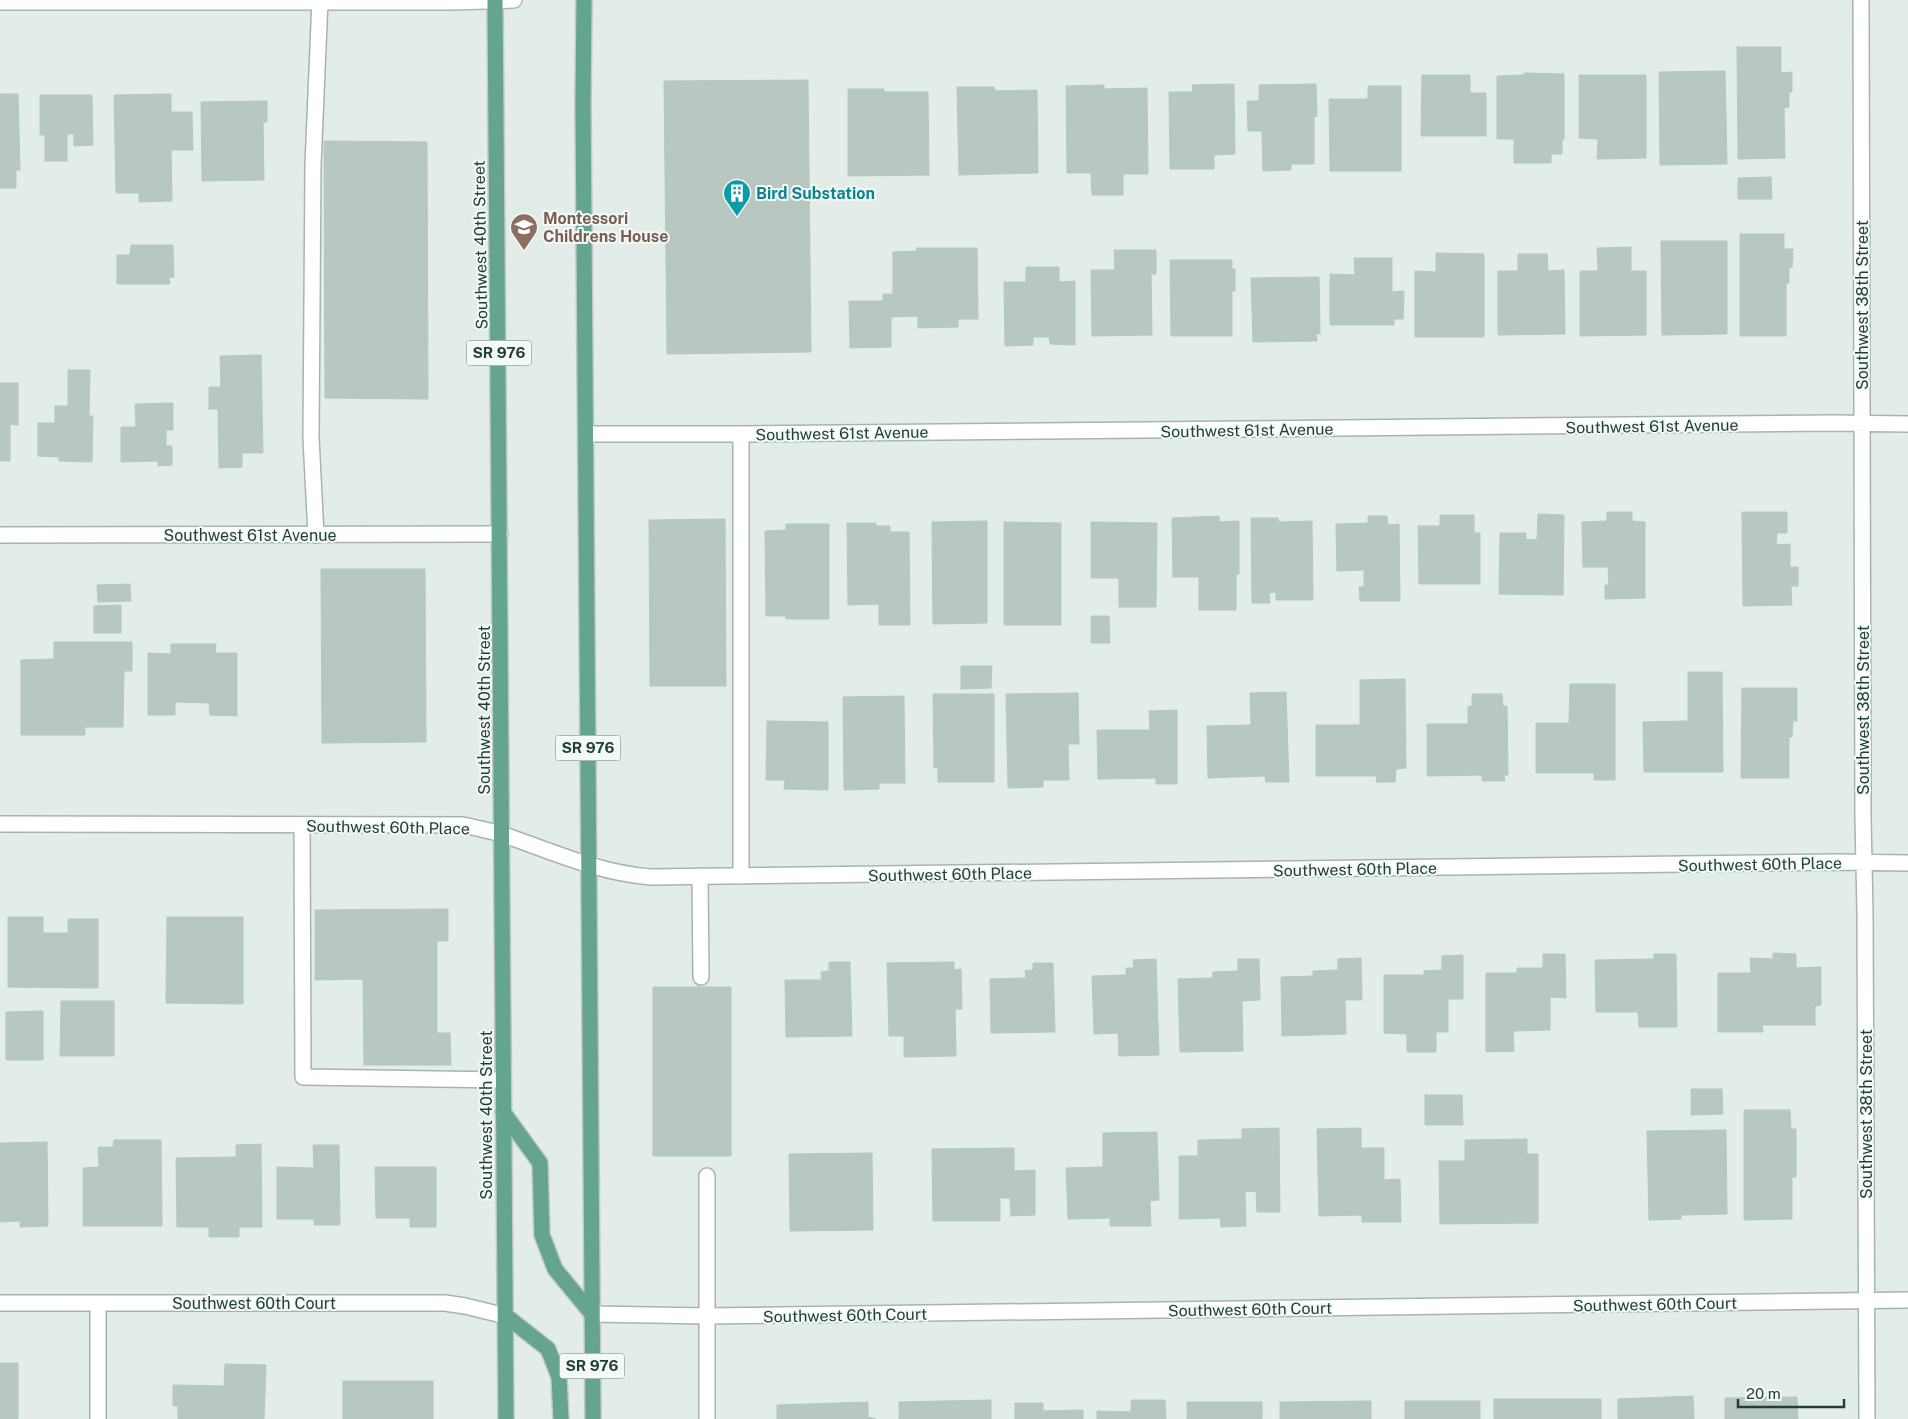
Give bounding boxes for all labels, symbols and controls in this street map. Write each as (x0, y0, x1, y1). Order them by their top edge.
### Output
street label: Southwest 40th Street (470, 160, 491, 330)
building icon: Bird Substation (722, 178, 752, 217)
place label: Bird Substation (756, 184, 875, 203)
place label: Montessori Childrens House (543, 209, 668, 246)
school or university icon: Montessori Childrens House (509, 212, 539, 251)
street label: Southwest 38th Street (1853, 220, 1872, 390)
road number: SR 976 (466, 340, 532, 366)
street label: Southwest 61st Avenue (1565, 415, 1739, 438)
street label: Southwest 61st Avenue (1160, 419, 1334, 442)
street label: Southwest 61st Avenue (755, 422, 929, 445)
street label: Southwest 61st Avenue (163, 526, 337, 545)
street label: Southwest 40th Street (475, 625, 494, 795)
street label: Southwest 38th Street (1854, 625, 1873, 795)
road number: SR 976 (556, 736, 620, 760)
street label: Southwest 60th Place (306, 817, 470, 838)
street label: Southwest 60th Place (1678, 854, 1842, 875)
street label: Southwest 60th Place (1273, 859, 1437, 880)
street label: Southwest 60th Place (868, 864, 1032, 885)
street label: Southwest 38th Street (1857, 1029, 1876, 1199)
street label: Southwest 40th Street (477, 1030, 496, 1200)
street label: Southwest 60th Court (172, 1294, 336, 1313)
street label: Southwest 60th Court (1573, 1294, 1737, 1315)
street label: Southwest 60th Court (1168, 1299, 1332, 1320)
street label: Southwest 60th Court (763, 1305, 927, 1326)
road number: SR 976 (560, 1354, 624, 1378)
scale bar (1738, 1376, 1844, 1408)
text: 20 m (1746, 1385, 1781, 1402)

